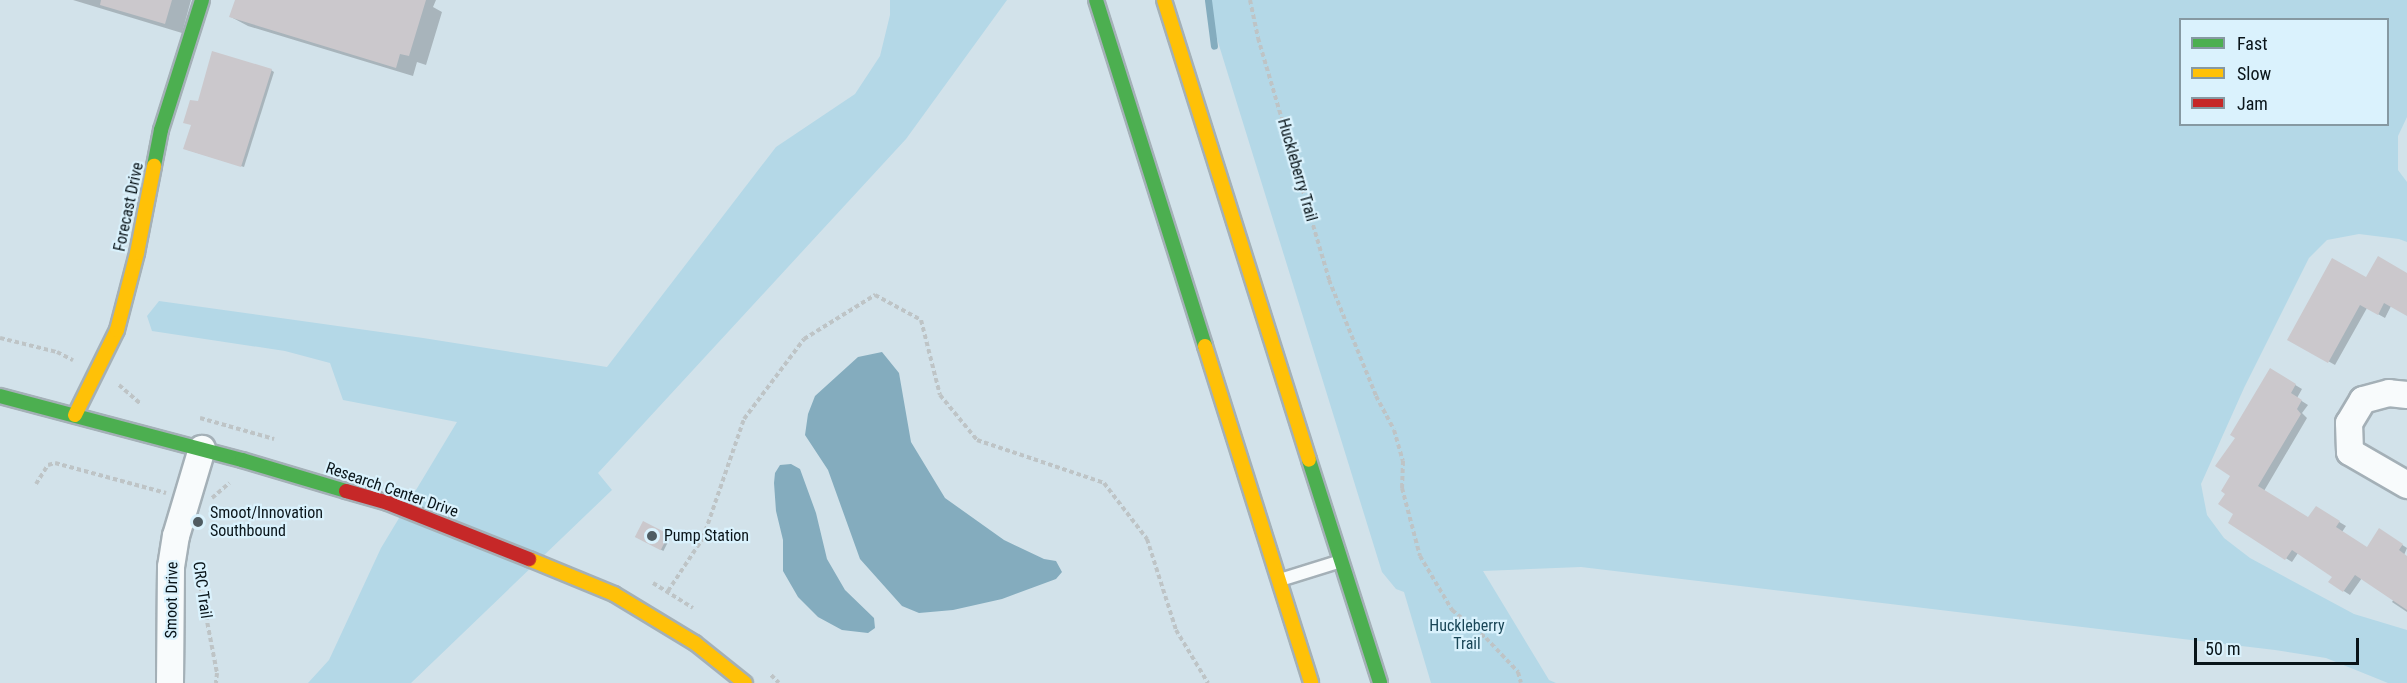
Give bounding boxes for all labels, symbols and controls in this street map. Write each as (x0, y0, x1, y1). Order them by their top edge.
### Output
legend (2179, 18, 2389, 126)
text: Fast (2237, 33, 2268, 54)
text: Slow (2237, 63, 2271, 84)
text: Jam (2237, 93, 2268, 114)
street label: Huckleberry Trail (1273, 116, 1321, 224)
street label: Forecast Drive (110, 161, 148, 253)
street label: Research Center Drive (323, 458, 461, 522)
place label: Smoot/Innovation Southbound (210, 503, 323, 541)
marker: Smoot/Innovation Southbound (191, 515, 205, 529)
place label: Pump Station (664, 526, 749, 546)
marker: Pump Station (645, 529, 659, 543)
street label: CRC Trail (188, 560, 216, 620)
street label: Smoot Drive (162, 561, 182, 639)
park label: Huckleberry Trail (1429, 616, 1505, 654)
scale bar (2197, 626, 2362, 664)
text: 50 m (2205, 638, 2240, 659)

